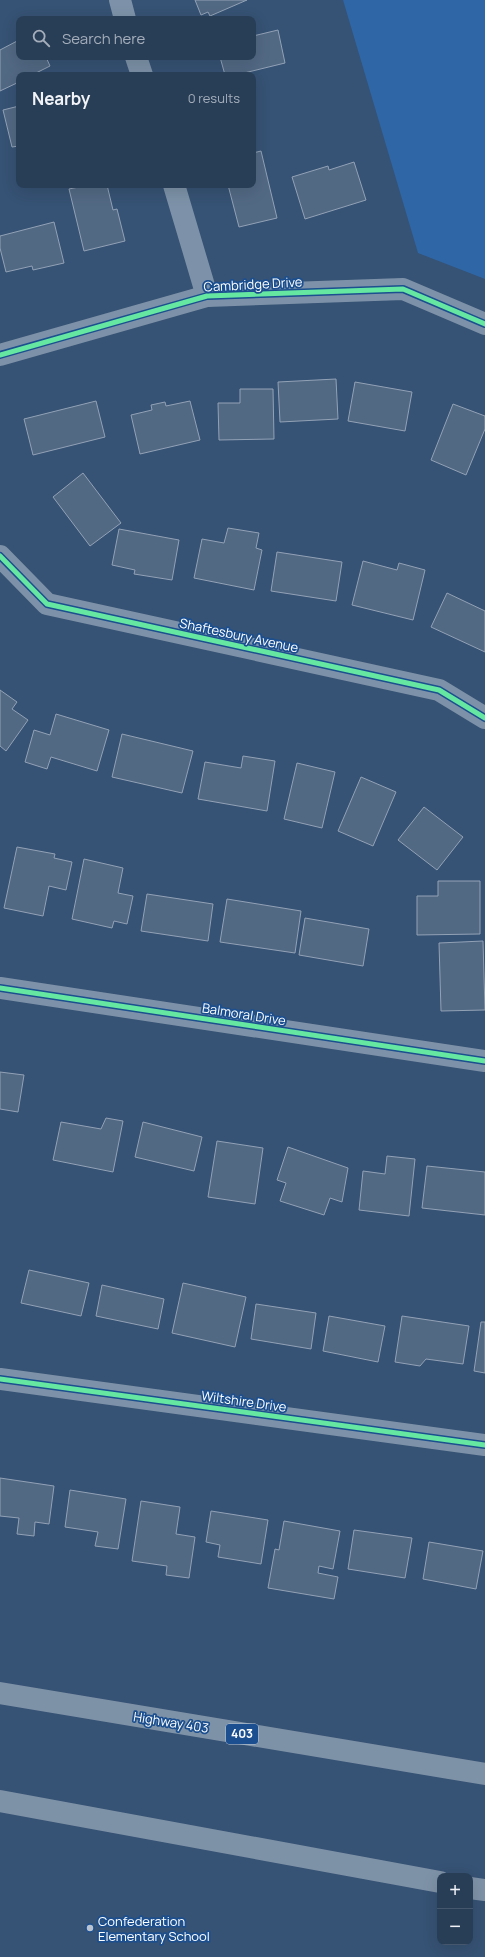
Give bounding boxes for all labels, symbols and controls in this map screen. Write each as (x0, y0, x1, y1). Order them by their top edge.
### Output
search box (16, 16, 256, 60)
icon: search (30, 27, 52, 49)
text: Search here (62, 28, 145, 49)
text: Nearby (32, 87, 90, 110)
text: 0 results (188, 89, 240, 107)
street label: Cambridge Drive (203, 272, 303, 296)
street label: Shaftesbury Avenue (178, 614, 300, 656)
street label: Balmoral Drive (201, 998, 288, 1030)
street label: Wiltshire Drive (200, 1386, 288, 1416)
street label: Highway 403 (132, 1707, 210, 1737)
road number: 403 (226, 1724, 258, 1744)
map controls (437, 1873, 473, 1945)
button: + (437, 1873, 473, 1909)
button: − (437, 1909, 473, 1945)
place label: Confederation Elementary School (98, 1912, 210, 1945)
marker: Confederation Elementary School (85, 1923, 95, 1933)

